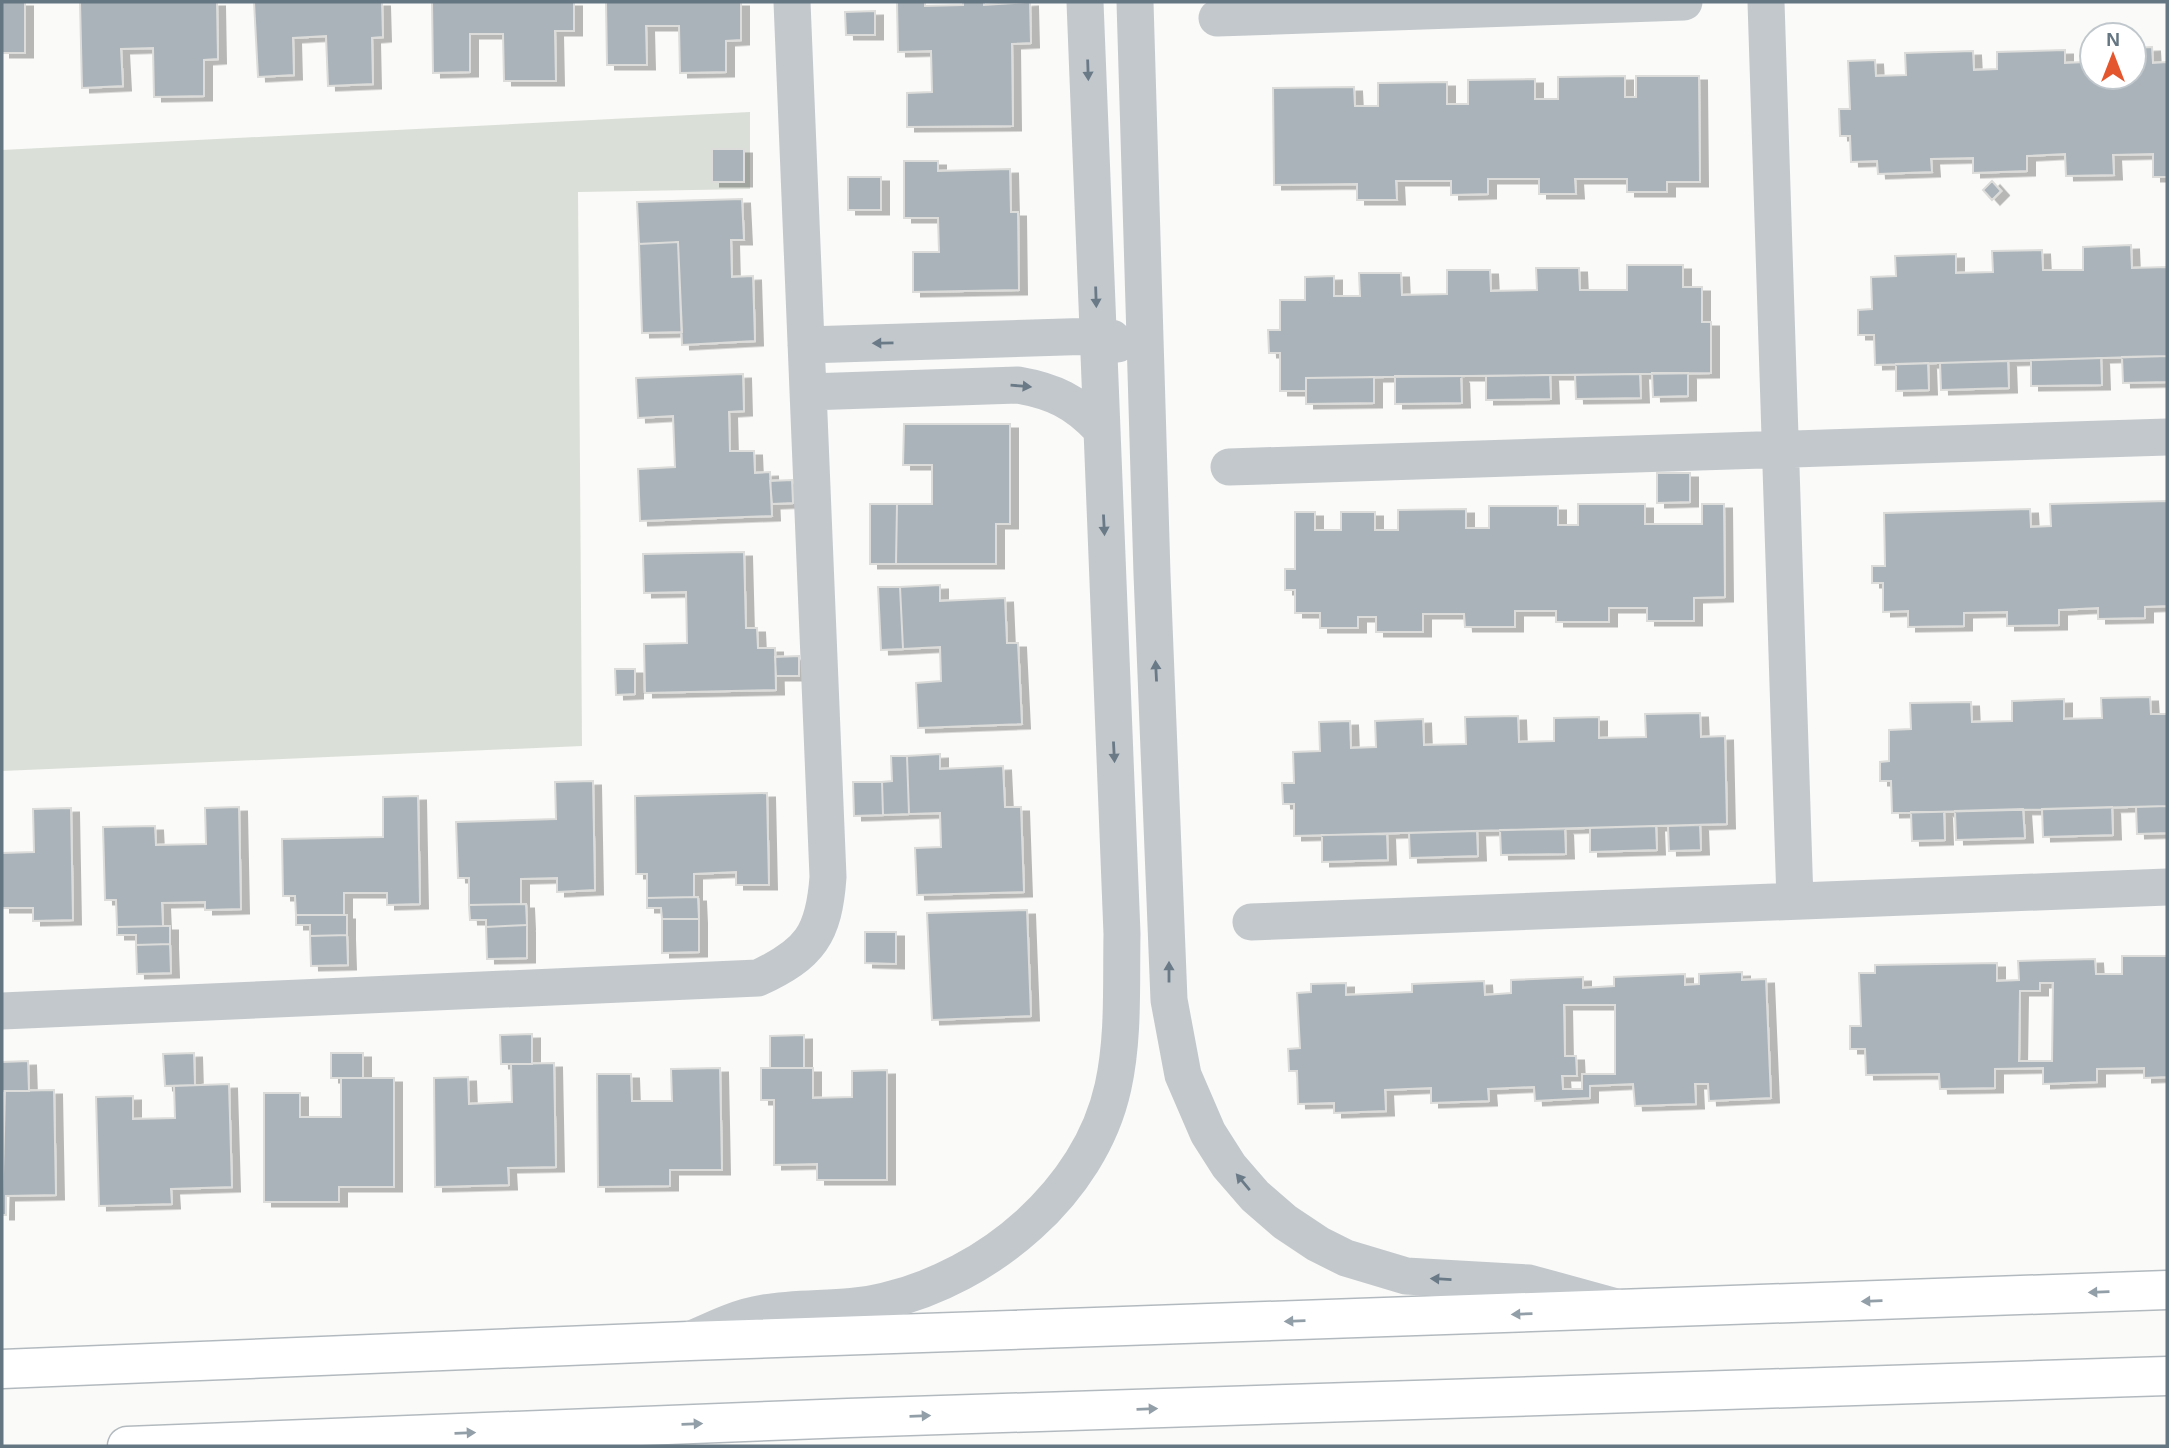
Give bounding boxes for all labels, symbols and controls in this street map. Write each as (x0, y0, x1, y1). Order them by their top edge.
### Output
north arrow (2078, 21, 2148, 91)
text: N (2106, 29, 2120, 50)
one-way arrow (1082, 59, 1093, 81)
one-way arrow (1090, 287, 1102, 309)
one-way arrow (872, 338, 894, 349)
one-way arrow (1010, 381, 1032, 392)
one-way arrow (1098, 514, 1109, 536)
one-way arrow (1151, 660, 1162, 682)
one-way arrow (1108, 741, 1119, 763)
one-way arrow (1163, 961, 1175, 983)
one-way arrow (1236, 1173, 1251, 1190)
one-way arrow (1430, 1273, 1452, 1284)
one-way arrow (2088, 1287, 2110, 1298)
one-way arrow (1860, 1295, 1882, 1306)
one-way arrow (1511, 1308, 1533, 1319)
one-way arrow (1283, 1315, 1305, 1327)
one-way arrow (1136, 1403, 1158, 1414)
one-way arrow (909, 1410, 931, 1421)
one-way arrow (682, 1419, 704, 1430)
one-way arrow (454, 1428, 476, 1439)

